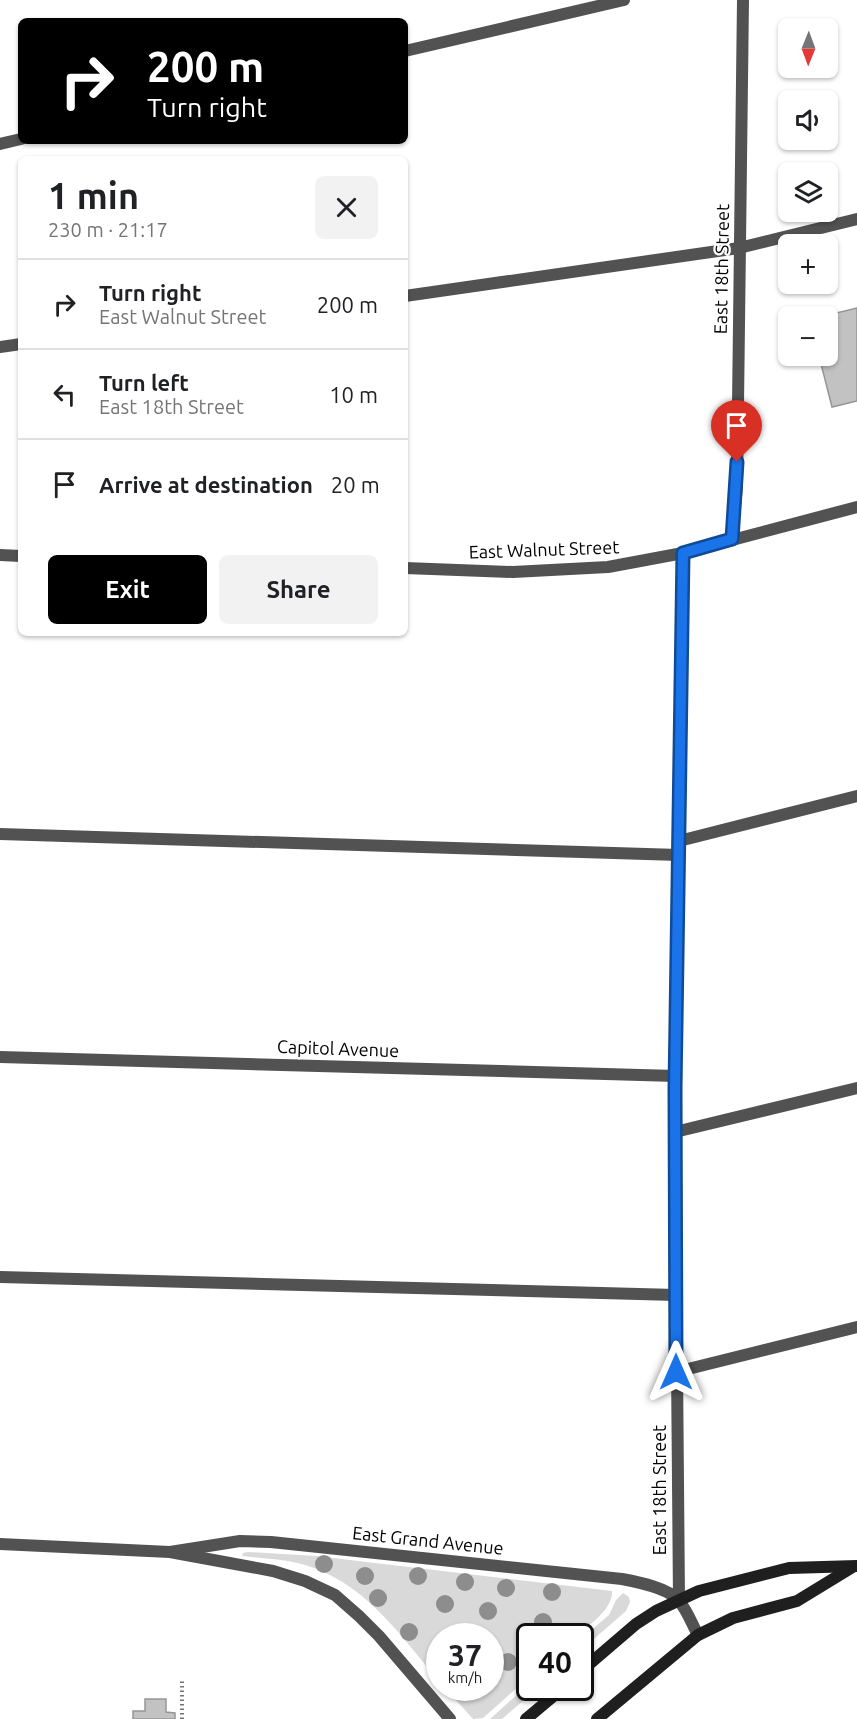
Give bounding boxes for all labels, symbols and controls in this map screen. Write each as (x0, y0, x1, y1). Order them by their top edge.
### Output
north arrow (778, 18, 838, 78)
map controls (778, 18, 838, 366)
icon: right (48, 42, 126, 120)
text: 200 m (147, 43, 264, 90)
button: sound (778, 90, 838, 150)
text: Turn right (147, 92, 267, 122)
button: layers (778, 162, 838, 222)
text: 1 min (48, 175, 139, 216)
button: close (315, 176, 378, 239)
street label: East 18th Street (710, 204, 732, 334)
text: 230 m · 21:17 (48, 218, 168, 241)
button: + (778, 234, 838, 294)
text: Turn right (99, 280, 201, 305)
icon: right (48, 288, 81, 321)
text: 200 m (317, 292, 378, 317)
text: East Walnut Street (99, 305, 266, 328)
button: − (778, 306, 838, 366)
text: Turn left (99, 370, 189, 395)
icon: left (48, 378, 81, 411)
text: 10 m (329, 382, 378, 407)
text: East 18th Street (99, 395, 244, 418)
pin (711, 400, 762, 462)
icon: arrive (720, 409, 753, 442)
icon: arrive (48, 468, 81, 501)
text: Arrive at destination (99, 472, 313, 497)
text: 20 m (331, 472, 380, 497)
street label: East Walnut Street (468, 536, 620, 562)
button: Exit (48, 555, 207, 624)
button: Share (219, 555, 378, 624)
street label: Capitol Avenue (277, 1036, 399, 1060)
position arrow (644, 1340, 708, 1404)
street label: East 18th Street (649, 1425, 669, 1555)
street label: East Grand Avenue (351, 1522, 505, 1558)
speed limit sign: 40 (516, 1623, 594, 1701)
text: 37 (448, 1638, 482, 1672)
text: km/h (448, 1669, 482, 1686)

